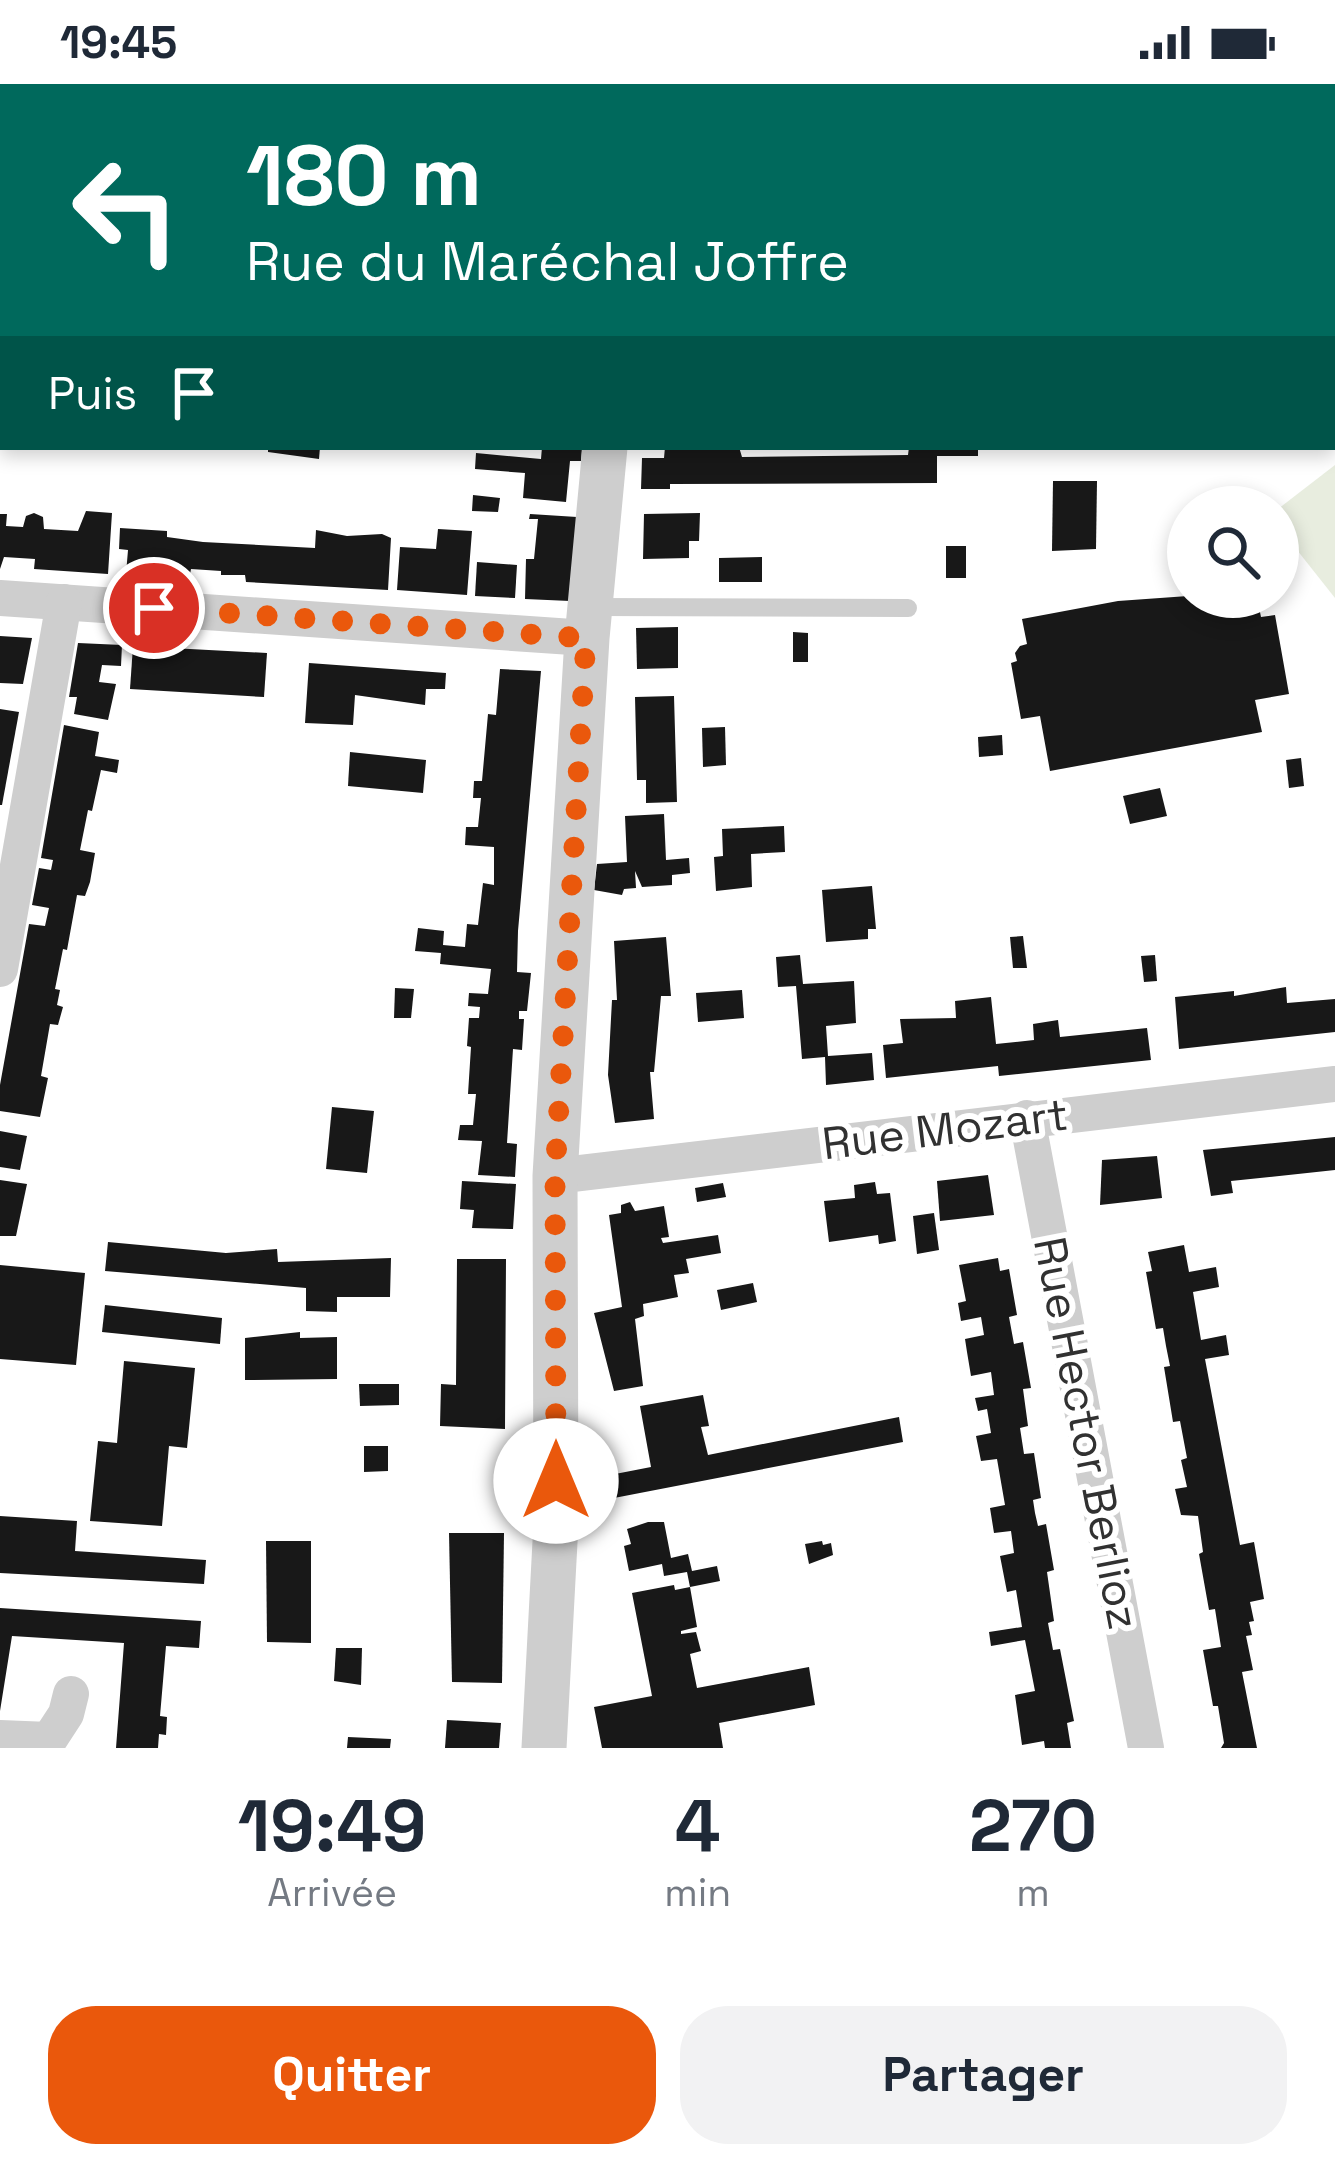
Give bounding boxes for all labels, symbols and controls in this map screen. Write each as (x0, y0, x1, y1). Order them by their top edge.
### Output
text: 19:45 (60, 14, 177, 71)
text: 180 m (246, 122, 482, 230)
icon: left (48, 132, 204, 288)
text: Rue du Maréchal Joffre (246, 227, 849, 296)
icon: arrive (161, 360, 227, 426)
text: Puis (48, 365, 137, 422)
map controls (1167, 486, 1299, 618)
button: search (1167, 486, 1299, 618)
pin (103, 557, 205, 659)
icon: arrive (121, 575, 187, 641)
street label: Rue Mozart (819, 1086, 1071, 1172)
street label: Rue Hector Berlioz (1021, 1232, 1153, 1634)
position arrow (493, 1418, 619, 1544)
text: 19:49 (238, 1780, 427, 1872)
text: 4 (675, 1780, 721, 1872)
text: 270 (969, 1780, 1097, 1872)
text: Arrivée (267, 1868, 397, 1917)
text: min (664, 1868, 731, 1917)
text: m (1016, 1868, 1050, 1917)
button: Quitter (48, 2006, 656, 2144)
button: Partager (680, 2006, 1287, 2144)

